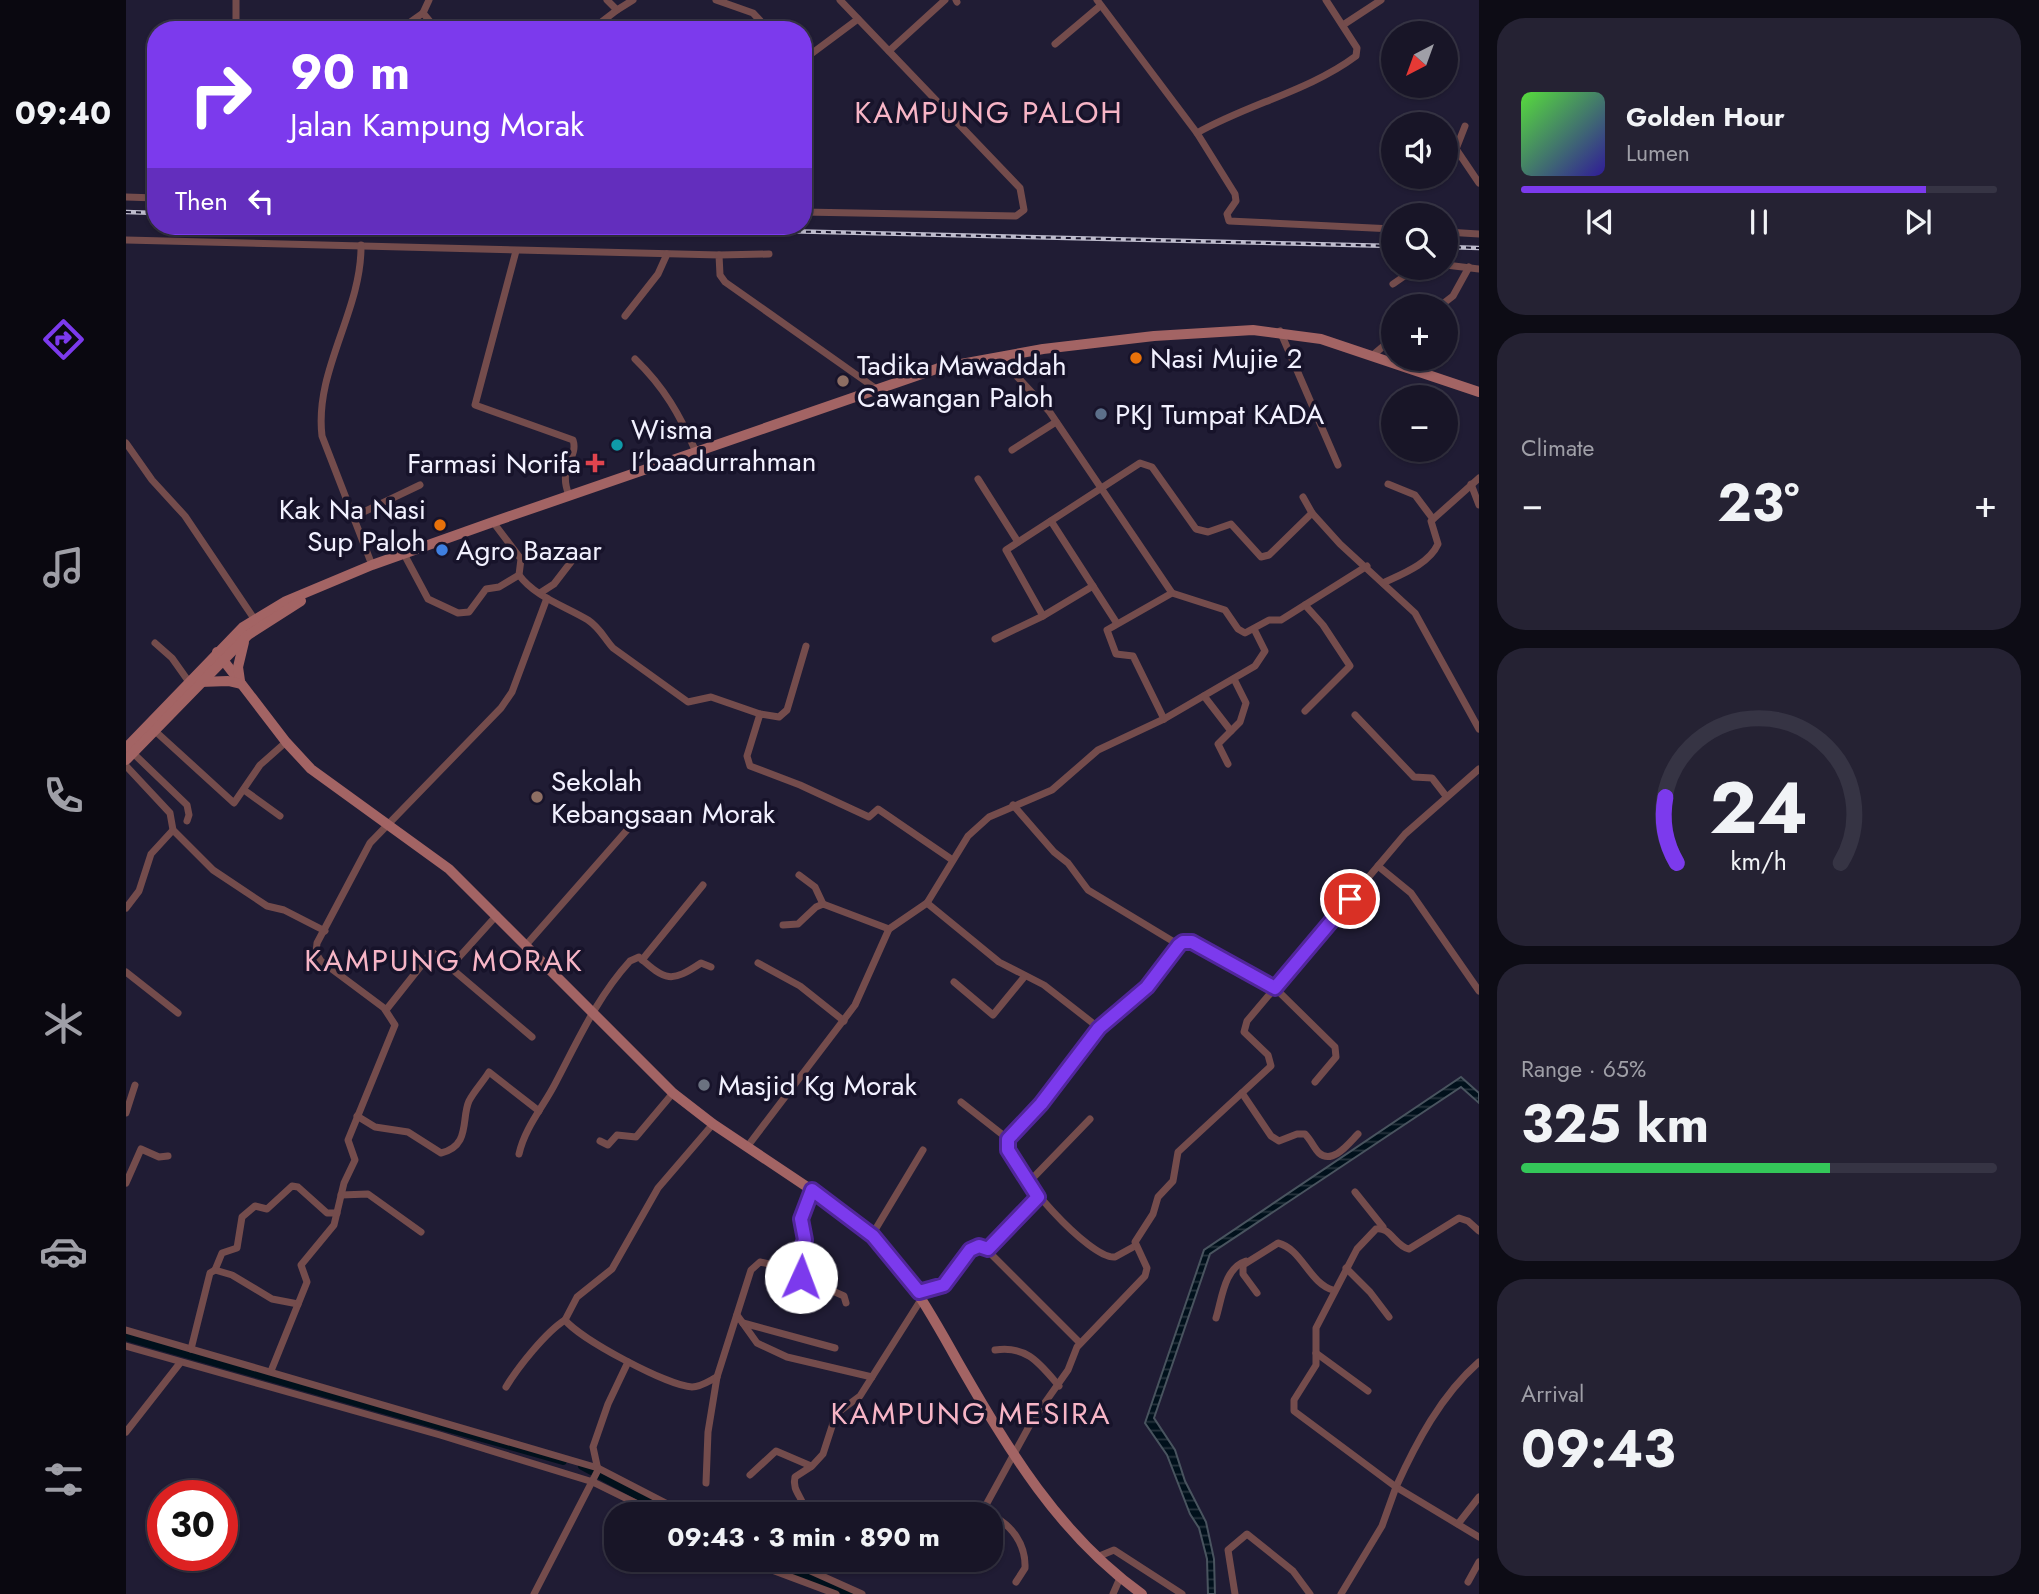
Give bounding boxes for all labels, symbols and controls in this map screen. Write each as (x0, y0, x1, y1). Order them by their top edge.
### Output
north arrow (1381, 21, 1458, 98)
map controls (1381, 21, 1458, 462)
text: 90 m (290, 37, 410, 107)
icon: right (175, 49, 266, 140)
text: 09:40 (15, 90, 111, 136)
district label: KAMPUNG PALOH (854, 91, 1124, 134)
text: Golden Hour (1626, 98, 1785, 136)
text: Jalan Kampung Morak (290, 102, 584, 148)
button: sound (1381, 112, 1458, 189)
text: Lumen (1626, 136, 1690, 170)
text: Then (175, 182, 228, 220)
icon: left (242, 182, 280, 220)
button: search (1381, 203, 1458, 280)
icon: previous (1581, 203, 1619, 241)
icon: pause (1740, 203, 1778, 241)
icon: next (1899, 203, 1937, 241)
button: + (1381, 294, 1458, 371)
icon: directions (39, 315, 88, 364)
place label: Nasi Mujie 2 (1150, 338, 1303, 379)
place label: Tadika Mawaddah Cawangan Paloh (857, 345, 1067, 418)
marker: Nasi Mujie 2 (1128, 350, 1144, 366)
marker: Tadika Mawaddah Cawangan Paloh (835, 373, 851, 389)
button: − (1381, 385, 1458, 462)
place label: PKJ Tumpat KADA (1115, 394, 1325, 435)
marker: PKJ Tumpat KADA (1093, 406, 1109, 422)
place label: Wisma I’baadurrahman (631, 409, 817, 482)
text: Climate (1521, 431, 1594, 465)
marker: Wisma I’baadurrahman (609, 437, 625, 453)
place label: Farmasi Norifa (407, 443, 581, 484)
marker: Farmasi Norifa (587, 455, 603, 471)
text: 23° (1718, 465, 1799, 541)
text: − (1521, 476, 1543, 531)
text: + (1974, 476, 1997, 531)
place label: Kak Na Nasi Sup Paloh (279, 489, 426, 562)
marker: Kak Na Nasi Sup Paloh (432, 517, 448, 533)
place label: Agro Bazaar (456, 530, 602, 571)
marker: Agro Bazaar (434, 542, 450, 558)
icon: music (39, 543, 88, 592)
text: 24 (1710, 755, 1808, 860)
place label: Sekolah Kebangsaan Morak (551, 761, 776, 834)
icon: phone (39, 771, 88, 820)
marker: Sekolah Kebangsaan Morak (529, 789, 545, 805)
text: km/h (1731, 843, 1787, 879)
pin (1320, 869, 1380, 929)
icon: arrive (1331, 880, 1369, 918)
district label: KAMPUNG MORAK (304, 939, 584, 982)
icon: climate (39, 999, 88, 1048)
text: Range · 65% (1521, 1052, 1646, 1086)
place label: Masjid Kg Morak (718, 1065, 917, 1106)
marker: Masjid Kg Morak (696, 1077, 712, 1093)
text: 325 km (1521, 1086, 1709, 1162)
icon: car (39, 1227, 88, 1276)
position arrow (764, 1240, 838, 1314)
text: Arrival (1521, 1377, 1584, 1411)
district label: KAMPUNG MESIRA (831, 1392, 1111, 1435)
text: 09:43 (1521, 1411, 1676, 1487)
icon: filters (39, 1455, 88, 1504)
speed limit sign: 30 (147, 1480, 238, 1571)
text: 09:43 · 3 min · 890 m (667, 1518, 940, 1556)

